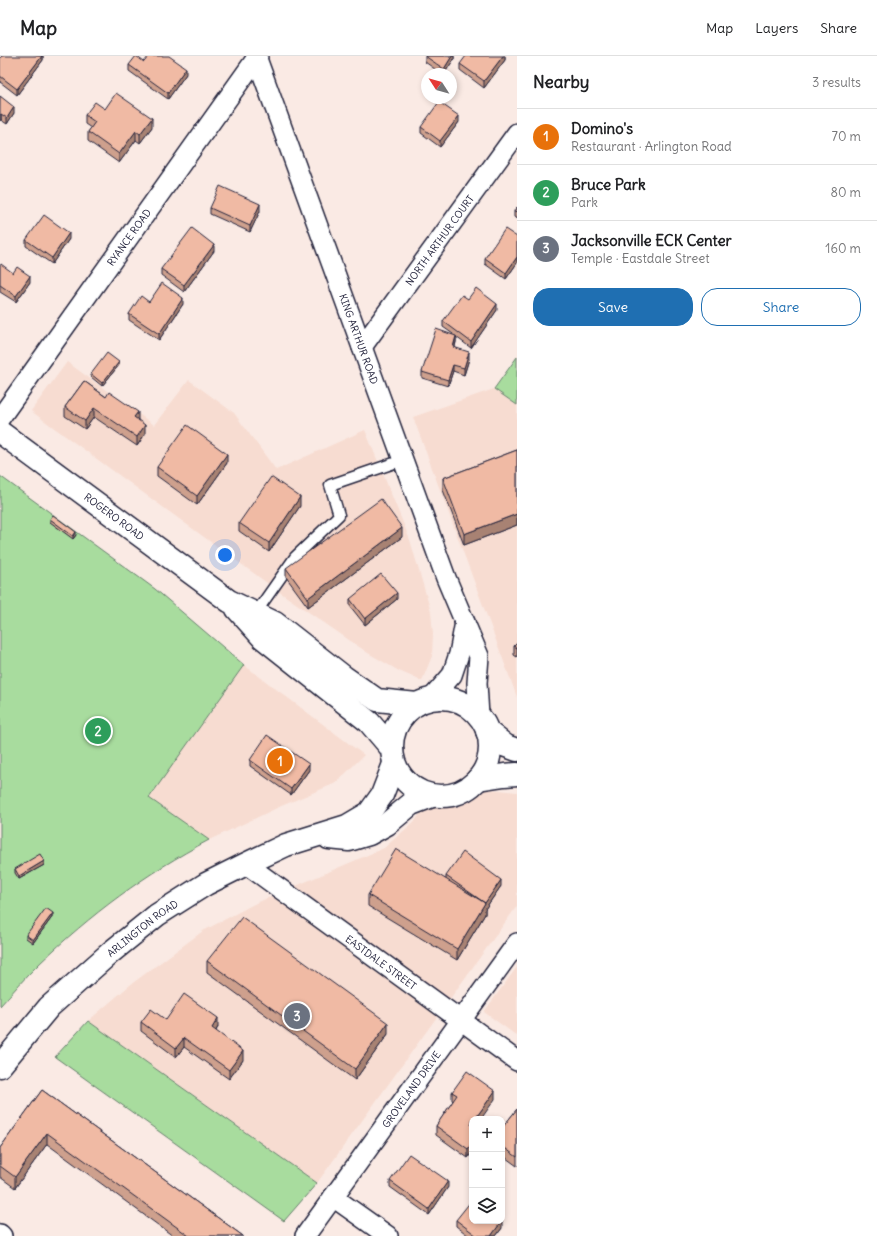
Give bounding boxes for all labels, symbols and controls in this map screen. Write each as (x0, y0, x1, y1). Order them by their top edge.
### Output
text: Map (20, 16, 57, 40)
text: Map (706, 19, 733, 37)
text: Layers (755, 19, 798, 37)
text: Share (820, 19, 857, 37)
north arrow (421, 68, 457, 104)
text: Nearby (533, 71, 589, 93)
text: 3 results (812, 74, 861, 91)
text: Domino's (571, 119, 633, 138)
text: 1 (543, 128, 549, 145)
text: 70 m (832, 128, 861, 145)
text: Restaurant · Arlington Road (571, 138, 732, 155)
text: Bruce Park (571, 175, 646, 194)
text: 2 (542, 184, 550, 201)
text: 80 m (830, 184, 861, 201)
street label: NORTH ARTHUR COURT (403, 193, 477, 288)
text: Park (571, 194, 598, 211)
street label: RYANCE ROAD (104, 206, 154, 269)
text: Jacksonville ECK Center (571, 231, 732, 250)
text: 3 (542, 240, 550, 257)
text: 160 m (825, 240, 861, 257)
text: Temple · Eastdale Street (571, 250, 710, 267)
button: Save (533, 288, 693, 326)
button: Share (701, 288, 861, 326)
street label: KING ARTHUR ROAD (336, 292, 381, 386)
street label: ROGERO ROAD (81, 490, 146, 543)
your location (215, 545, 235, 565)
pin: 2 (85, 716, 111, 746)
pin: 1 (267, 746, 293, 776)
street label: ARLINGTON ROAD (104, 897, 181, 960)
street label: EASTDALE STREET (343, 933, 419, 993)
pin: 3 (284, 1001, 310, 1031)
street label: GROVELAND DRIVE (379, 1049, 444, 1131)
map controls (469, 1116, 505, 1224)
button: + (469, 1116, 505, 1152)
button: − (469, 1152, 505, 1188)
button: layers (469, 1188, 505, 1224)

